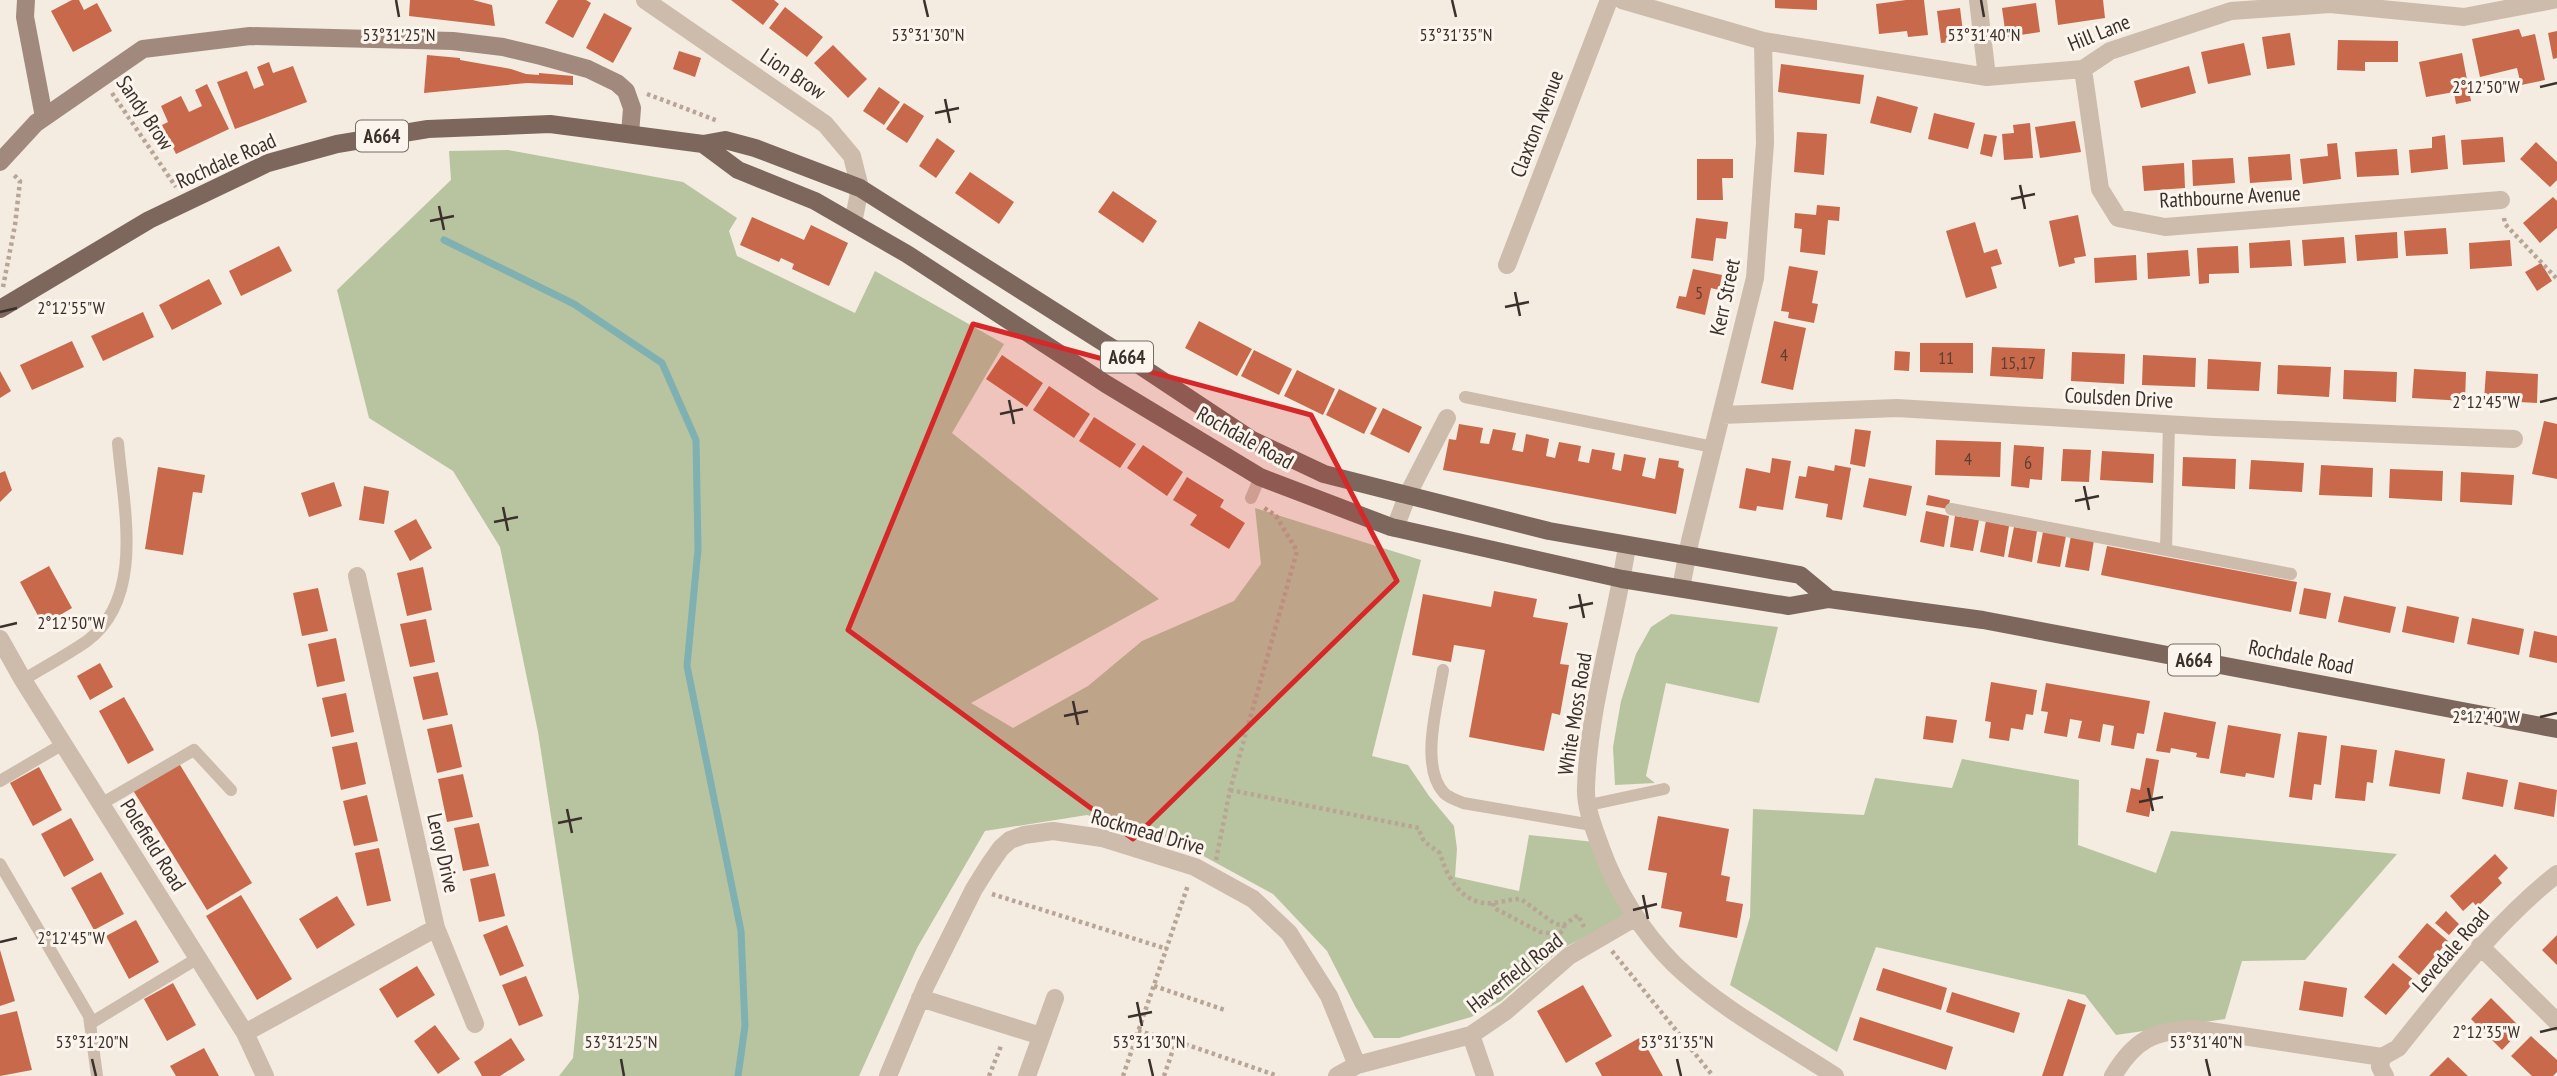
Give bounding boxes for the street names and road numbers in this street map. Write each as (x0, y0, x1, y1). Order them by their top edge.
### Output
street label: Hill Lane (2064, 8, 2134, 57)
street label: Lion Brow (755, 42, 832, 106)
street label: Claxton Avenue (1504, 66, 1569, 181)
street label: Sandy Brow (111, 70, 181, 156)
road number: A664 (356, 120, 408, 152)
street label: Rochdale Road (172, 127, 280, 195)
street label: Rathbourne Avenue (2159, 179, 2301, 214)
street label: Kerr Street (1703, 256, 1746, 338)
road number: A664 (1101, 342, 1153, 372)
street label: Coulsden Drive (2064, 381, 2174, 414)
street label: Rochdale Road (1192, 400, 1298, 475)
street label: Rochdale Road (2246, 633, 2356, 680)
road number: A664 (2168, 645, 2220, 676)
street label: White Moss Road (1552, 651, 1598, 777)
street label: Polefield Road (115, 794, 192, 896)
street label: Rockmead Drive (1088, 802, 1208, 861)
street label: Leroy Drive (421, 810, 466, 895)
street label: Levedale Road (2406, 901, 2495, 998)
street label: Haverfield Road (1461, 927, 1568, 1018)

